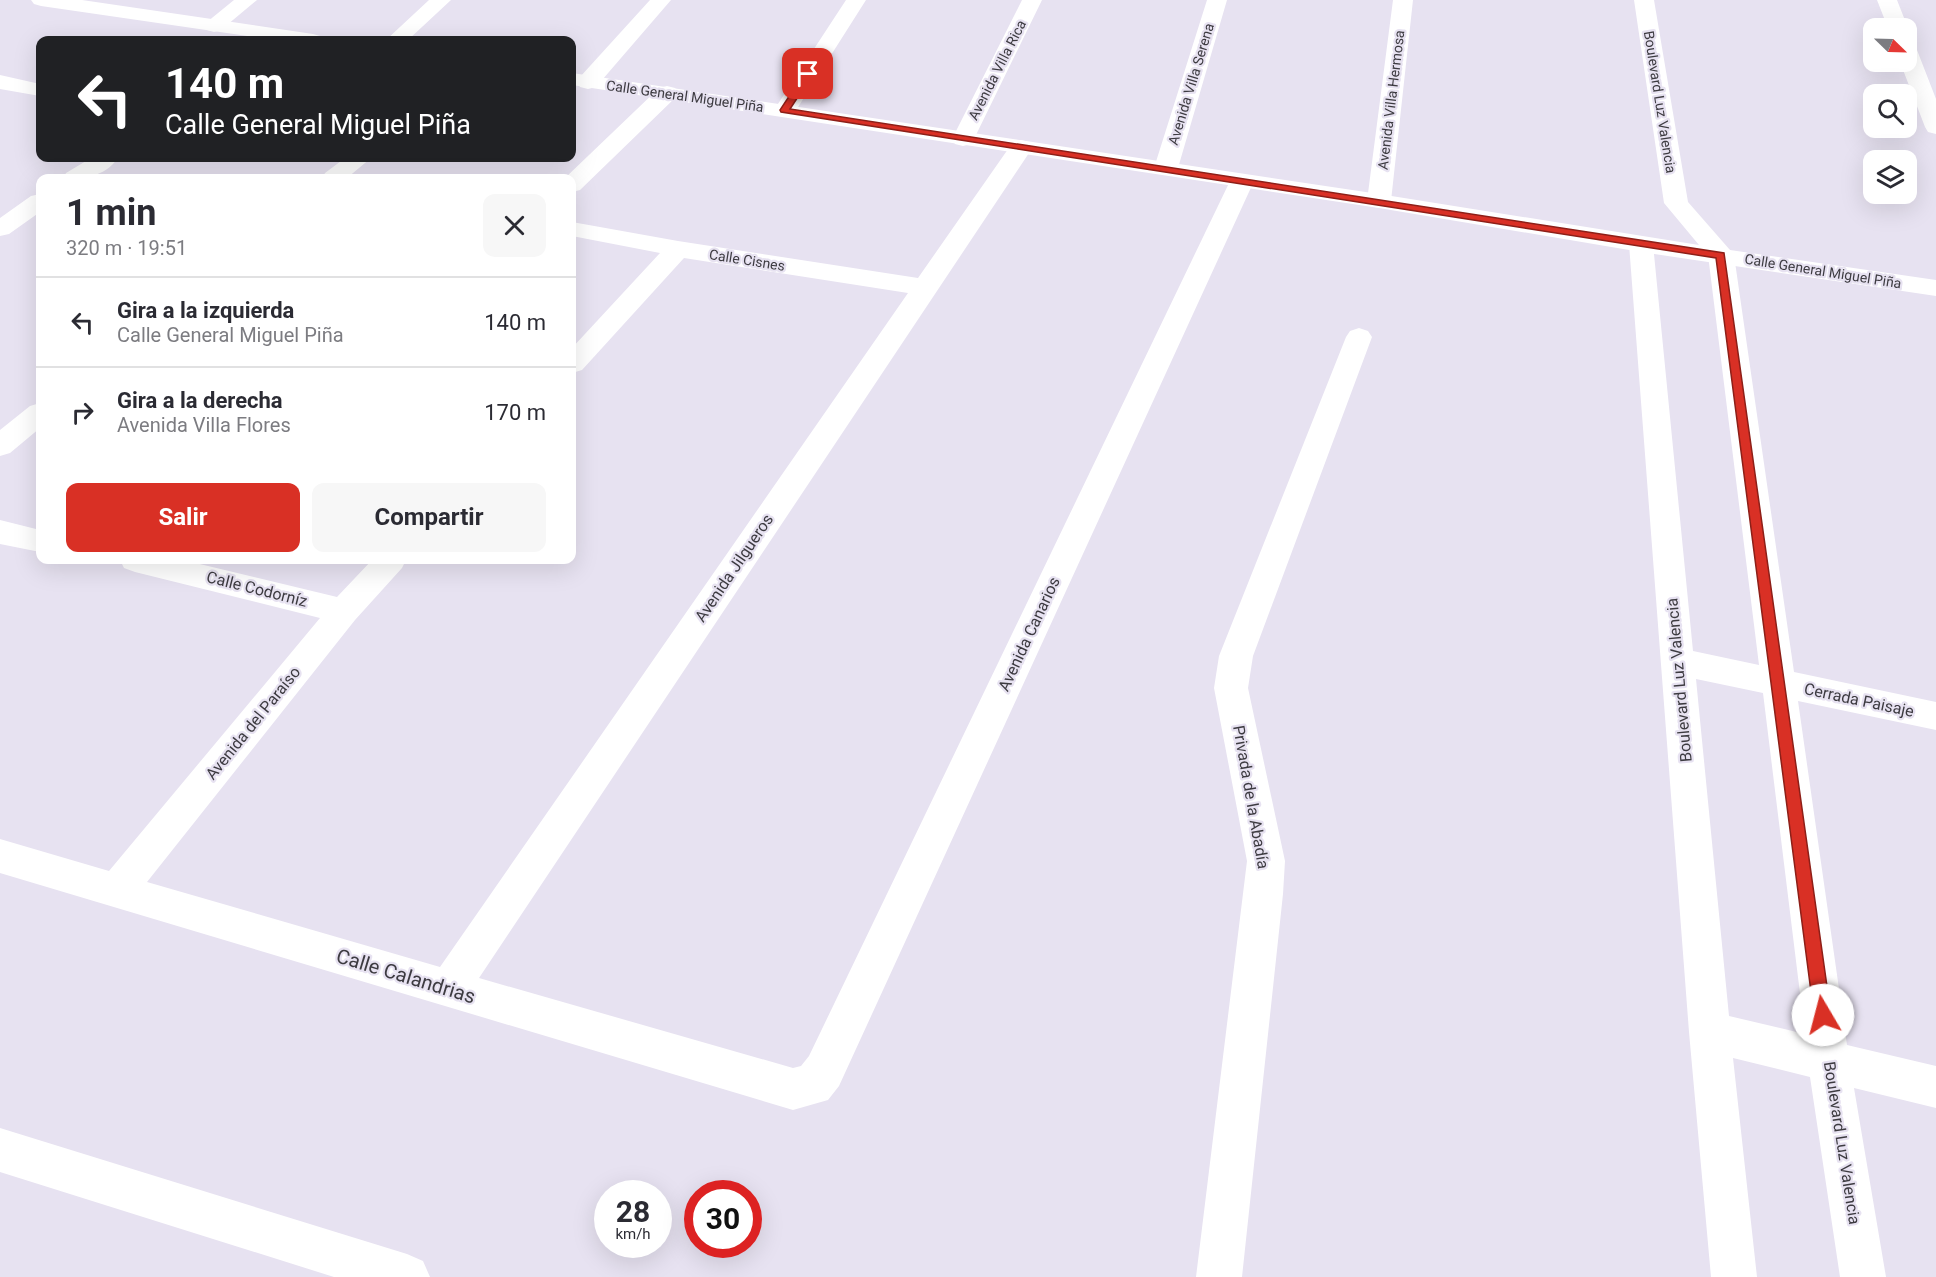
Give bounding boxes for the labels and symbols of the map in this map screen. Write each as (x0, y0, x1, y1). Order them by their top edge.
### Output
street label: Avenida Villa Rica (965, 17, 1029, 123)
north arrow (1863, 18, 1917, 72)
street label: Avenida Villa Serena (1165, 21, 1217, 147)
street label: Avenida Villa Hermosa (1374, 29, 1408, 171)
street label: Boulevard Luz Valencia (1641, 30, 1679, 174)
pin (782, 48, 833, 99)
street label: Calle General Miguel Piña (605, 77, 765, 115)
street label: Calle Cisnes (708, 246, 786, 274)
street label: Calle General Miguel Piña (1743, 251, 1903, 291)
street label: Avenida Jilgueros (691, 510, 777, 626)
street label: Calle Codorníz (205, 567, 309, 611)
street label: Avenida Canarios (994, 574, 1064, 694)
street label: Boulevard Luz Valencia (1662, 597, 1696, 763)
street label: Avenida del Paraíso (202, 663, 304, 783)
street label: Cerrada Paisaje (1802, 679, 1916, 721)
street label: Privada de la Abadía (1229, 724, 1273, 870)
street label: Calle Calandrias (334, 943, 478, 1009)
position arrow (1791, 983, 1855, 1047)
street label: Boulevard Luz Valencia (1820, 1060, 1864, 1226)
speed limit sign: 30 (684, 1180, 762, 1258)

